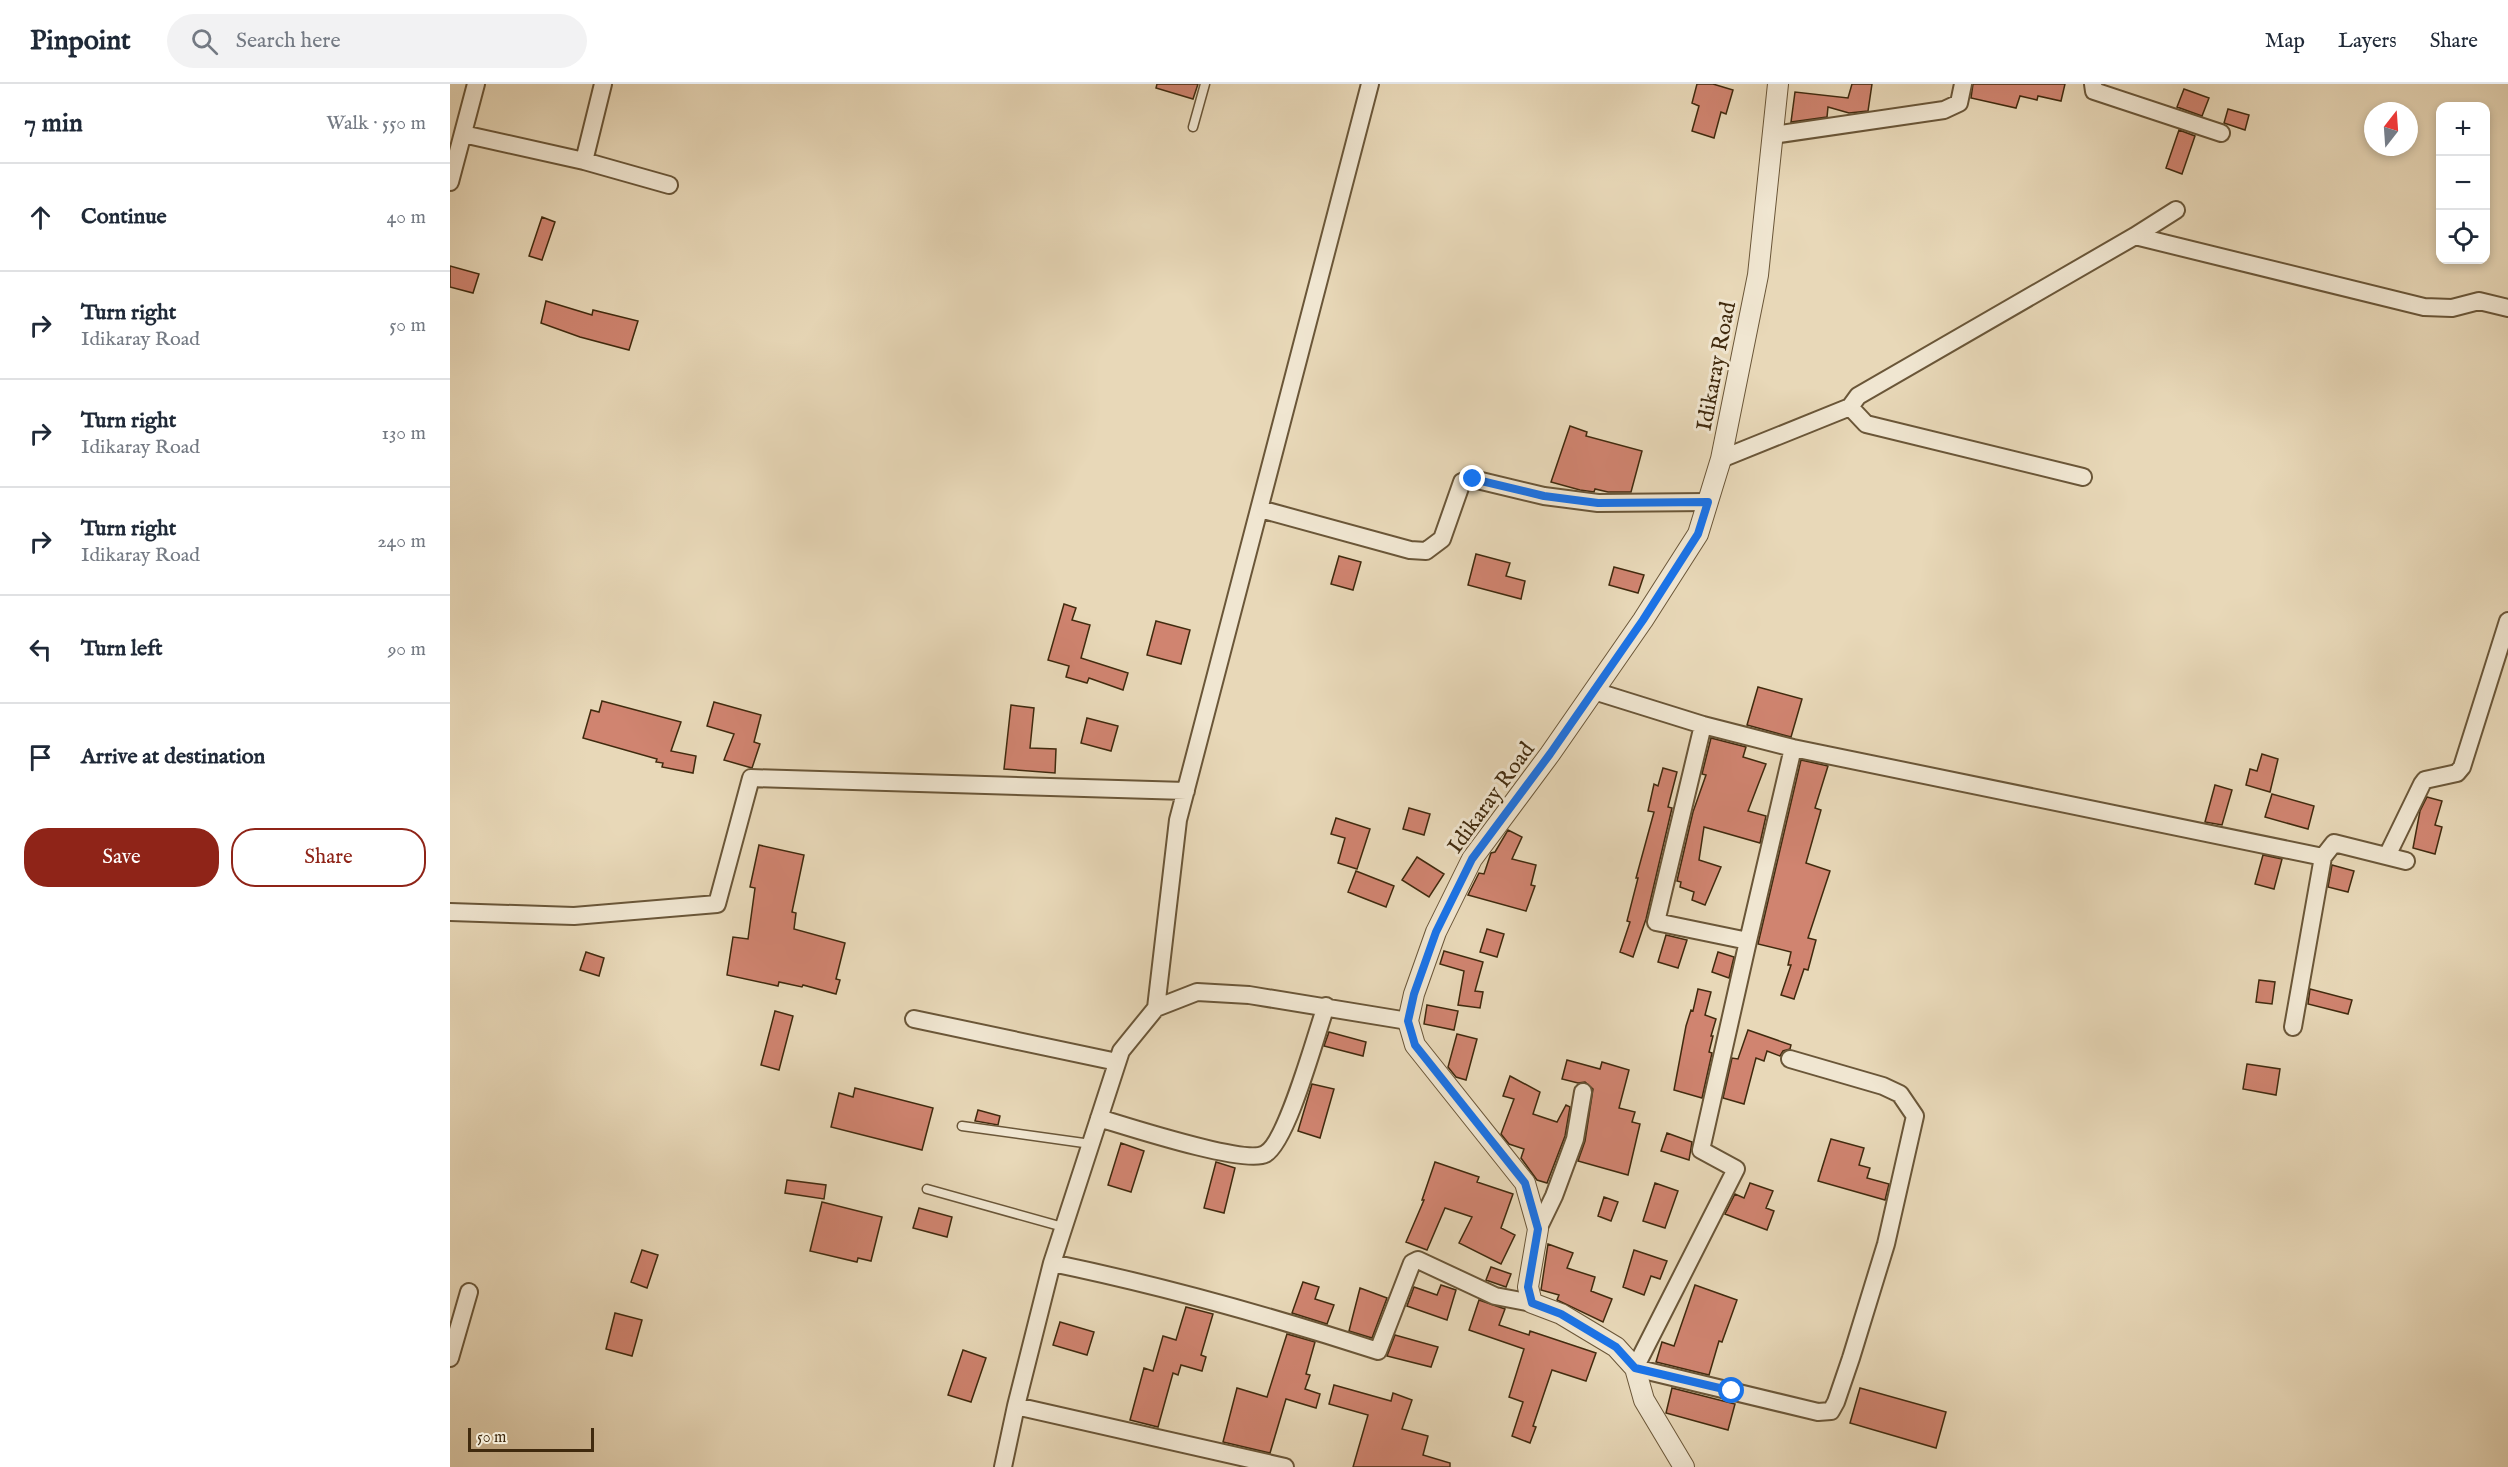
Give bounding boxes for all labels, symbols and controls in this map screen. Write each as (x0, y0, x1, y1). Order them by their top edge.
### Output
search box (167, 14, 587, 68)
text: Pinpoint (30, 24, 131, 59)
icon: search (188, 25, 221, 58)
text: Search here (236, 27, 341, 55)
text: Map (2265, 28, 2305, 55)
text: Layers (2338, 28, 2397, 55)
text: Share (2430, 28, 2478, 55)
north arrow (2364, 102, 2418, 156)
map controls (2436, 102, 2490, 264)
button: + (2436, 102, 2490, 156)
text: 7 min (24, 107, 83, 140)
text: Walk · 550 m (326, 111, 426, 136)
button: − (2436, 156, 2490, 210)
icon: ahead (24, 201, 57, 234)
text: Continue (81, 203, 167, 231)
text: 40 m (387, 205, 426, 230)
button: locate (2436, 210, 2490, 264)
text: Turn right (81, 299, 176, 327)
street label: Idikaray Road (1691, 299, 1743, 433)
icon: right (24, 309, 57, 342)
text: 50 m (389, 313, 426, 338)
text: Idikaray Road (81, 327, 200, 352)
text: Turn right (81, 407, 176, 435)
icon: right (24, 417, 57, 450)
text: 130 m (381, 421, 426, 446)
text: Idikaray Road (81, 435, 200, 460)
route end (1459, 465, 1485, 491)
text: Turn right (81, 515, 176, 543)
icon: right (24, 525, 57, 558)
text: 240 m (377, 529, 426, 554)
text: Idikaray Road (81, 543, 200, 568)
icon: left (24, 633, 57, 666)
text: Turn left (81, 635, 163, 663)
text: 90 m (388, 637, 426, 662)
street label: Idikaray Road (1442, 737, 1542, 859)
icon: arrive (24, 741, 57, 774)
text: Arrive at destination (81, 743, 265, 771)
button: Save (24, 828, 219, 887)
button: Share (231, 828, 426, 887)
route start (1718, 1377, 1744, 1403)
scale bar (468, 1425, 594, 1452)
text: 50 m (477, 1428, 506, 1448)

